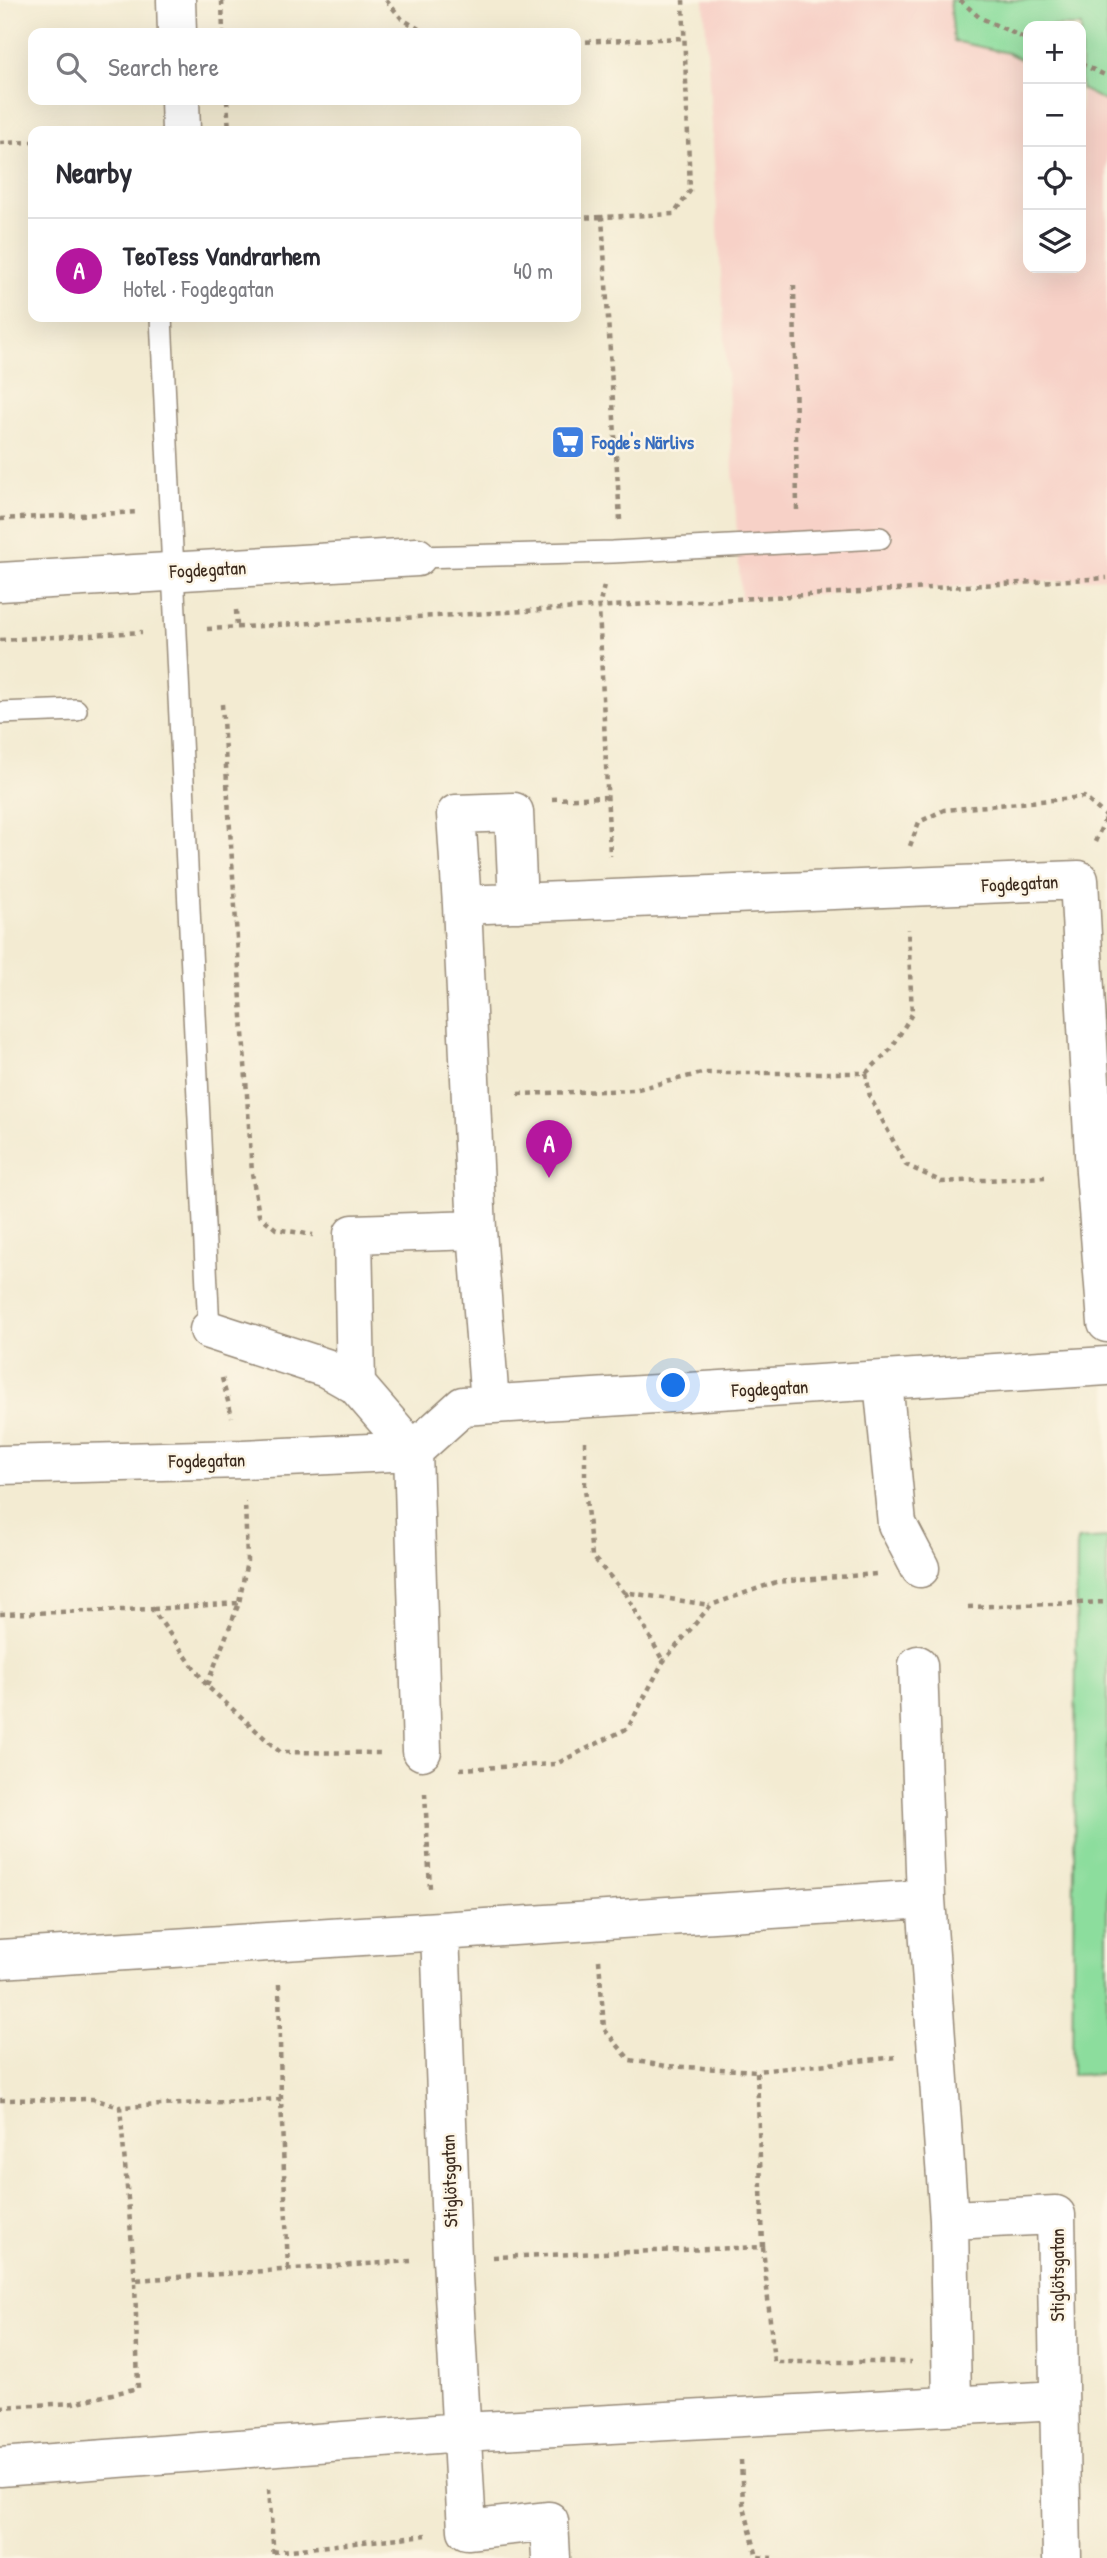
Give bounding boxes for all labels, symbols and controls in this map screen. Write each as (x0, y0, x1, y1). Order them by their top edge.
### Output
map controls (1023, 21, 1086, 273)
button: + (1023, 21, 1086, 84)
search box (28, 28, 581, 105)
icon: search (52, 48, 90, 86)
text: Search here (108, 49, 219, 84)
button: − (1023, 84, 1086, 147)
button: locate (1023, 147, 1086, 210)
text: Nearby (56, 152, 132, 192)
button: layers (1023, 210, 1086, 273)
text: TeoTess Vandrarhem (123, 238, 320, 273)
text: A (73, 255, 85, 286)
text: 40 m (513, 255, 553, 286)
text: Hotel · Fogdegatan (123, 273, 274, 304)
supermarket icon: Fogde's Närlivs (549, 423, 587, 461)
place label: Fogde's Närlivs (591, 429, 695, 456)
street label: Fogdegatan (168, 554, 247, 584)
street label: Fogdegatan (980, 868, 1059, 898)
pin: A (526, 1120, 572, 1178)
your location (656, 1368, 690, 1402)
street label: Fogdegatan (730, 1373, 809, 1403)
street label: Fogdegatan (167, 1446, 246, 1474)
street label: Stiglötsgatan (434, 2134, 464, 2228)
street label: Stiglötsgatan (1044, 2228, 1070, 2322)

